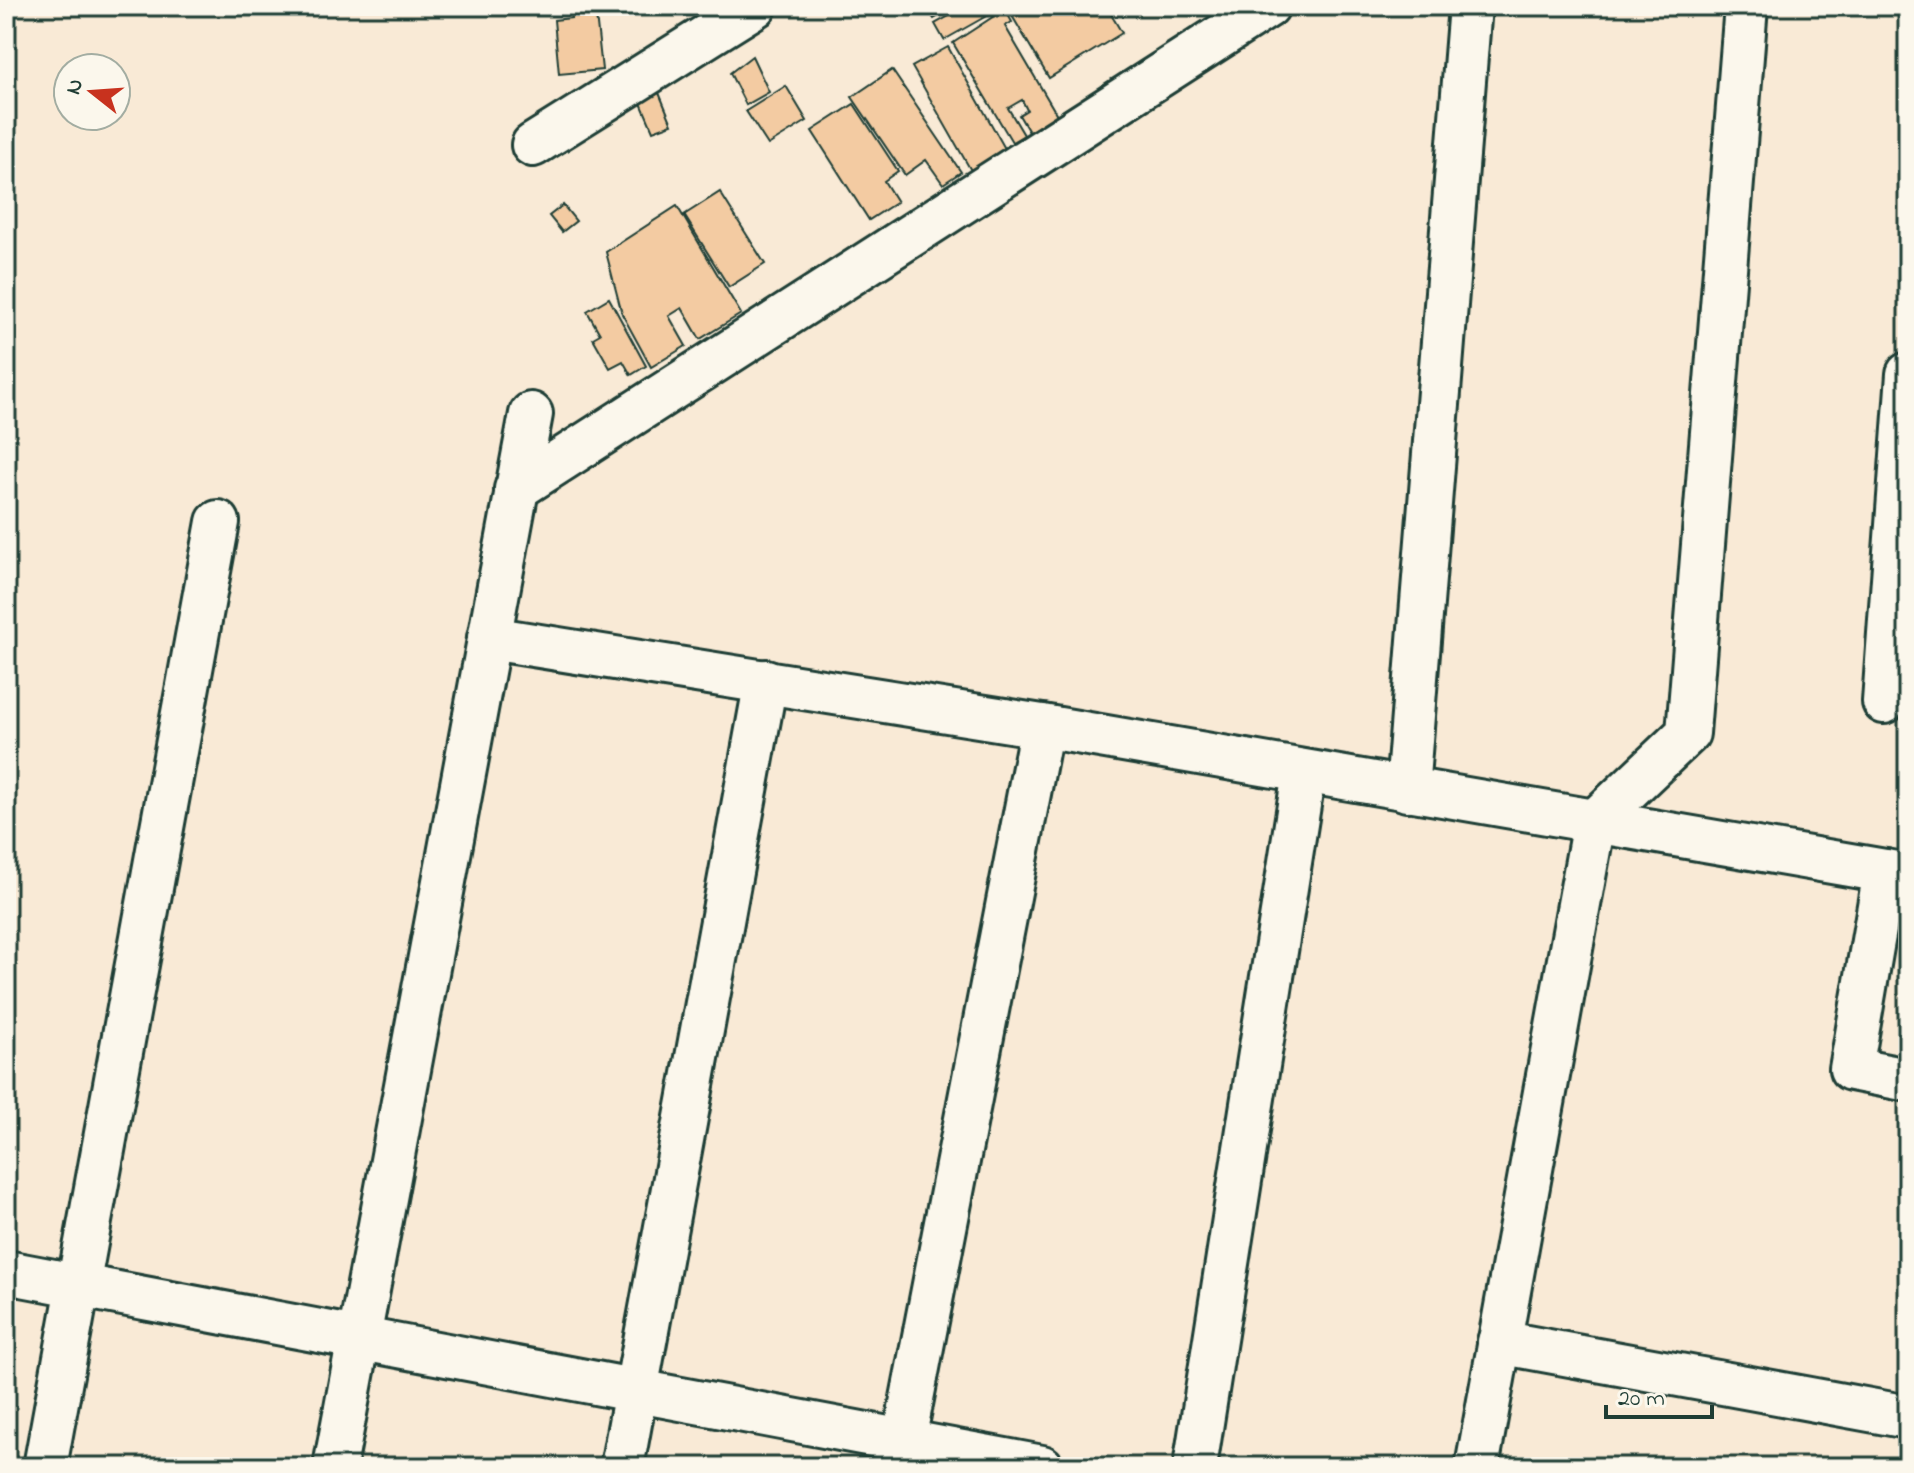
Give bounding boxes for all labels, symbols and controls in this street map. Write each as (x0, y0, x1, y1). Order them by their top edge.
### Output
north arrow (52, 52, 132, 132)
text: N (58, 75, 93, 99)
scale bar (1606, 1369, 1712, 1419)
text: 20 m (1618, 1382, 1665, 1417)

